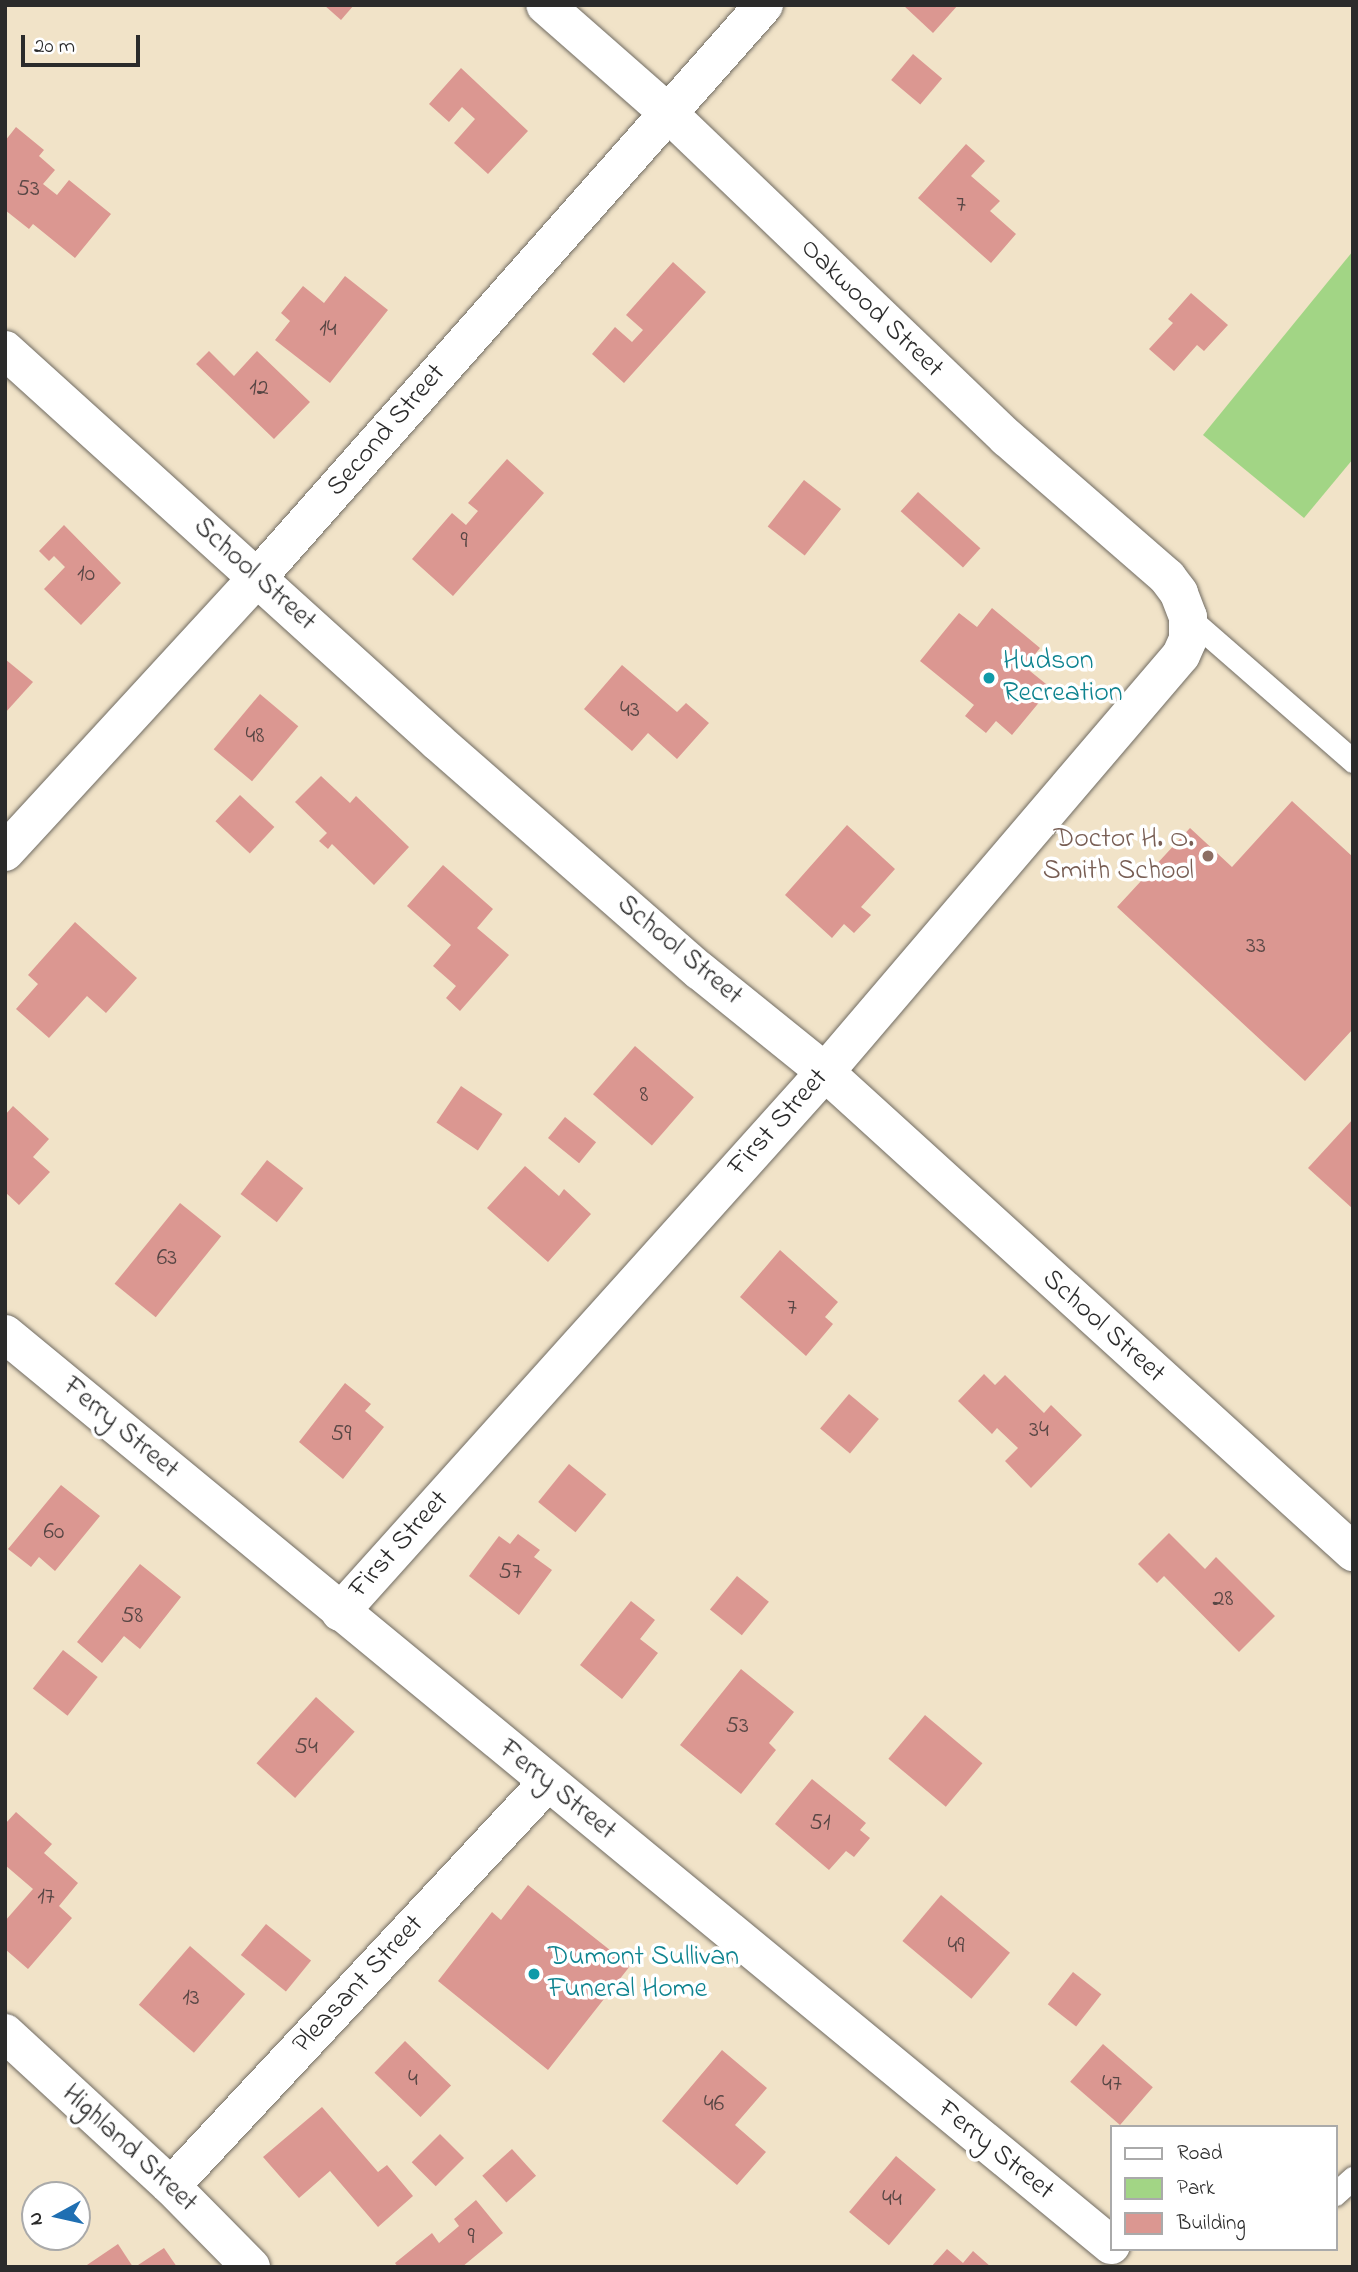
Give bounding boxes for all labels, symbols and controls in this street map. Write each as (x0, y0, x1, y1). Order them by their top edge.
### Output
scale bar (24, 21, 144, 65)
text: 20 m (34, 32, 75, 62)
house number: 53 (16, 176, 40, 204)
house number: 7 (956, 192, 966, 220)
street label: Oakwood Street (792, 232, 950, 386)
house number: 14 (319, 316, 337, 344)
street label: Second Street (320, 358, 454, 504)
house number: 12 (249, 375, 269, 403)
street label: School Street (185, 511, 323, 639)
house number: 9 (460, 528, 468, 556)
house number: 10 (77, 561, 95, 589)
place label: Hudson Recreation (1003, 645, 1123, 711)
marker: Hudson Recreation (981, 670, 997, 686)
house number: 43 (620, 697, 640, 725)
house number: 48 (246, 723, 264, 751)
place label: Doctor H. O. Smith School (1043, 823, 1194, 889)
marker: Doctor H. O. Smith School (1200, 848, 1216, 864)
street label: School Street (609, 889, 749, 1013)
house number: 33 (1246, 933, 1266, 961)
street label: First Street (722, 1062, 836, 1184)
house number: 8 (640, 1082, 648, 1110)
house number: 63 (157, 1245, 177, 1273)
street label: School Street (1034, 1263, 1172, 1391)
house number: 7 (787, 1295, 797, 1323)
street label: Ferry Street (55, 1371, 185, 1487)
house number: 34 (1029, 1417, 1049, 1445)
house number: 59 (331, 1421, 351, 1449)
street label: First Street (343, 1484, 457, 1606)
house number: 60 (44, 1519, 64, 1547)
house number: 57 (498, 1559, 522, 1587)
house number: 28 (1213, 1586, 1233, 1614)
house number: 58 (121, 1603, 143, 1631)
house number: 53 (725, 1713, 749, 1741)
house number: 54 (294, 1734, 318, 1762)
street label: Ferry Street (492, 1734, 622, 1848)
house number: 51 (809, 1810, 831, 1838)
house number: 17 (37, 1884, 55, 1912)
street label: Pleasant Street (286, 1909, 432, 2061)
house number: 49 (947, 1933, 965, 1961)
place label: Dumont Sullivan Funeral Home (548, 1941, 739, 2007)
marker: Dumont Sullivan Funeral Home (526, 1966, 542, 1982)
house number: 13 (182, 1985, 200, 2013)
house number: 4 (408, 2066, 418, 2094)
house number: 47 (1102, 2071, 1122, 2099)
street label: Highland Street (54, 2078, 204, 2220)
house number: 46 (704, 2091, 724, 2119)
street label: Ferry Street (930, 2094, 1060, 2208)
legend (1110, 2125, 1337, 2251)
text: Road (1177, 2139, 1223, 2169)
text: Park (1177, 2174, 1215, 2204)
north arrow (21, 2181, 91, 2251)
house number: 44 (882, 2186, 902, 2214)
text: Building (1177, 2209, 1246, 2239)
text: N (22, 2210, 51, 2227)
house number: 9 (467, 2224, 475, 2252)

